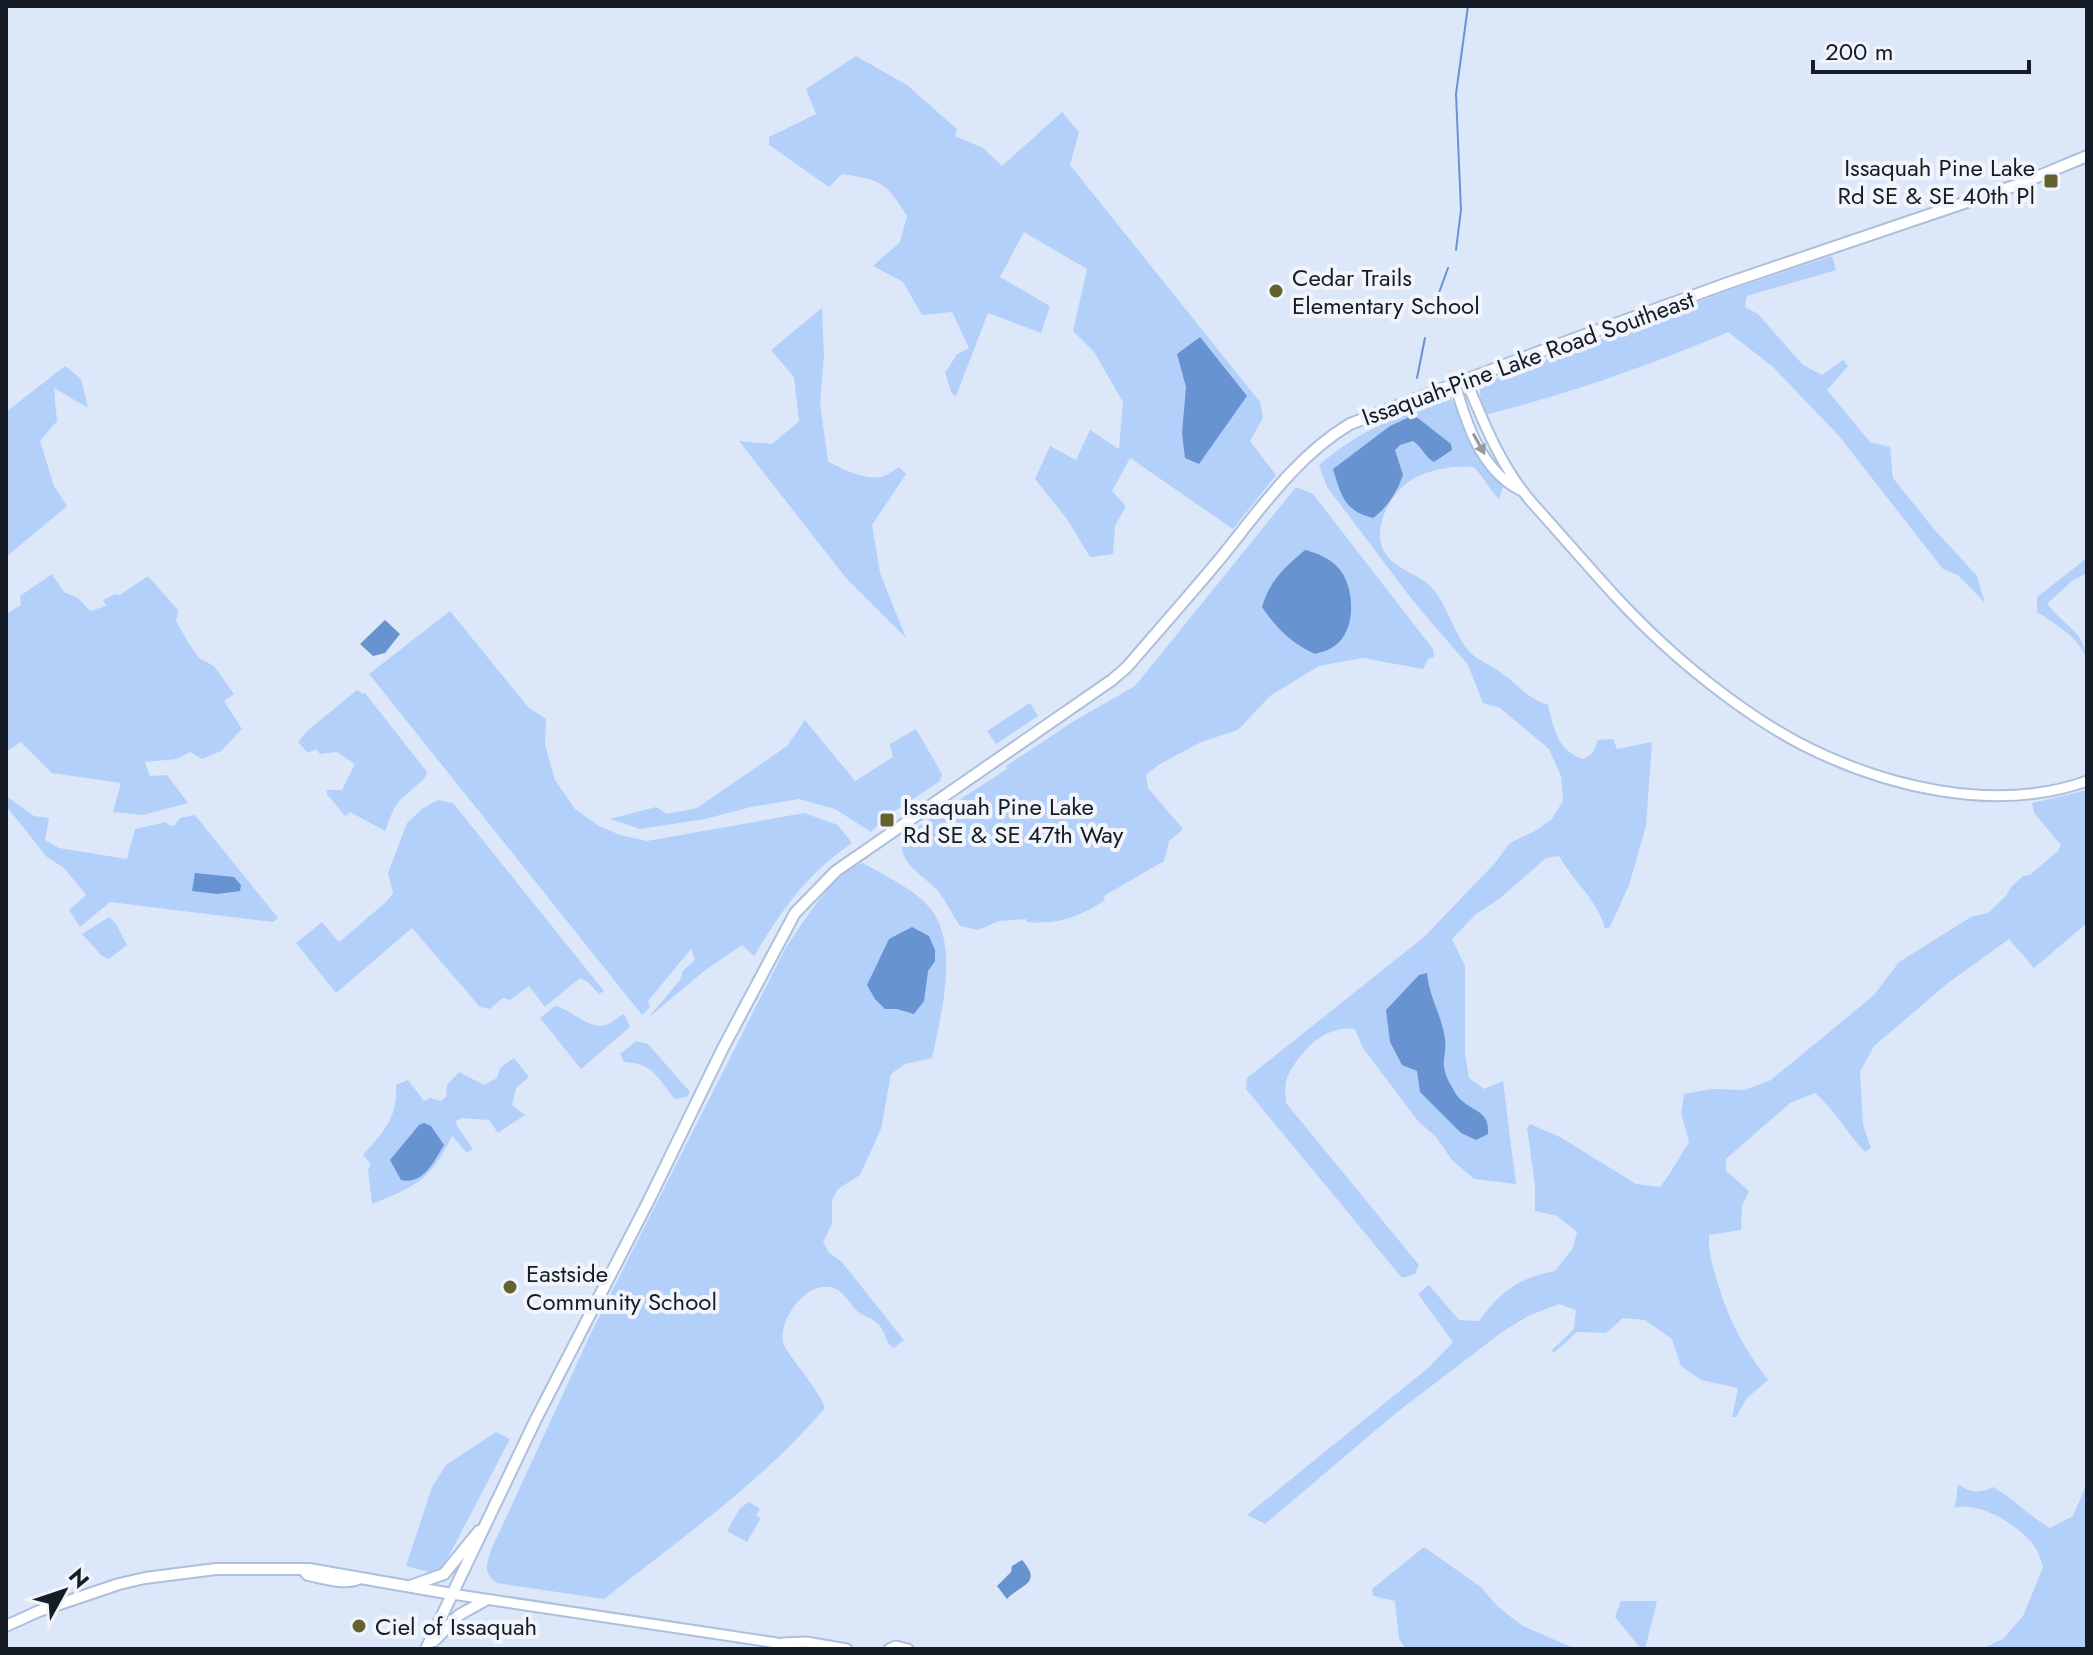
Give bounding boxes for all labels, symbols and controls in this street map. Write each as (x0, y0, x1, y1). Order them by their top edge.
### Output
scale bar (1813, 24, 2029, 74)
text: 200 m (1825, 34, 1893, 69)
place label: Issaquah Pine Lake Rd SE & SE 40th Pl (1838, 150, 2035, 213)
marker: Issaquah Pine Lake Rd SE & SE 40th Pl (2042, 172, 2060, 190)
place label: Cedar Trails Elementary School (1292, 260, 1480, 323)
street label: Issaquah-Pine Lake Road Southeast (1357, 281, 1699, 435)
marker: Cedar Trails Elementary School (1267, 282, 1285, 300)
one-way arrow (1472, 433, 1485, 456)
place label: Issaquah Pine Lake Rd SE & SE 47th Way (903, 789, 1124, 852)
marker: Issaquah Pine Lake Rd SE & SE 47th Way (878, 811, 896, 829)
place label: Eastside Community School (526, 1256, 717, 1319)
marker: Eastside Community School (501, 1278, 519, 1296)
north arrow (24, 1551, 104, 1631)
text: N (61, 1561, 97, 1595)
place label: Ciel of Issaquah (375, 1609, 537, 1644)
marker: Ciel of Issaquah (350, 1617, 368, 1635)

